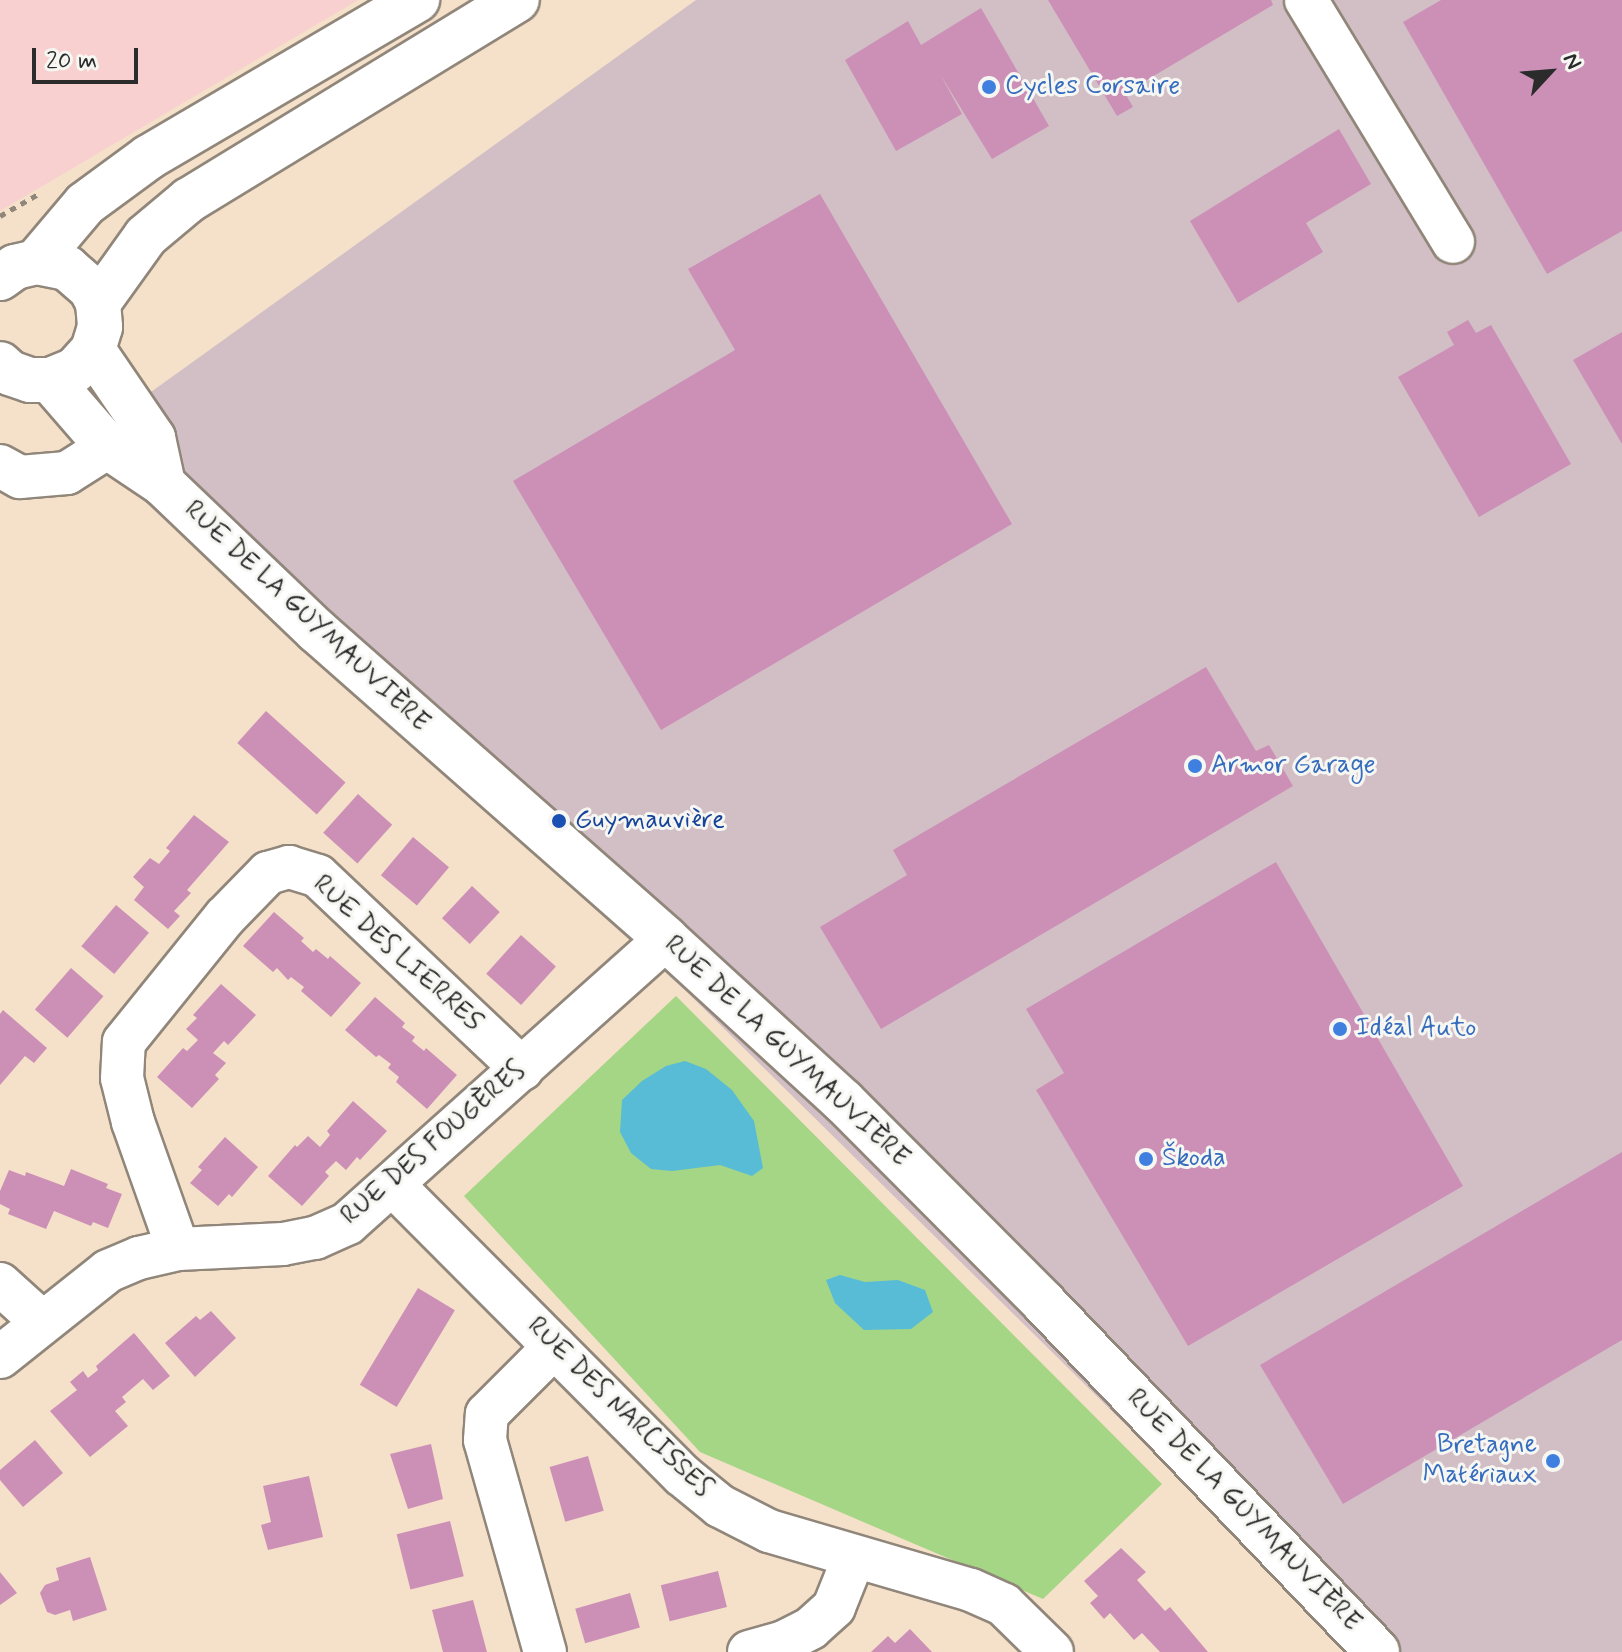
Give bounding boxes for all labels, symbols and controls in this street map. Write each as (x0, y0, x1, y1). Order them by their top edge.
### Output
scale bar (36, 32, 142, 82)
north arrow (1510, 32, 1590, 112)
text: 20 m (46, 46, 97, 77)
text: N (1556, 49, 1587, 74)
place label: Cycles Corsaire (1005, 71, 1178, 103)
marker: Cycles Corsaire (980, 78, 998, 96)
street label: RUE DE LA GUYMAUVIÈRE (180, 498, 432, 736)
place label: Armor Garage (1211, 750, 1371, 782)
marker: Armor Garage (1186, 757, 1204, 775)
place label: Guymauvière (575, 805, 725, 837)
marker: Guymauvière (550, 812, 568, 830)
street label: RUE DES LIERRES (304, 868, 490, 1040)
street label: RUE DE LA GUYMAUVIÈRE (660, 933, 912, 1171)
place label: Idéal Auto (1356, 1013, 1470, 1045)
marker: Idéal Auto (1331, 1020, 1349, 1038)
street label: RUE DES FOUGÈRES (336, 1056, 532, 1232)
place label: Škoda (1162, 1143, 1226, 1175)
marker: Škoda (1137, 1150, 1155, 1168)
street label: RUE DES NARCISSES (519, 1311, 719, 1505)
street label: RUE DE LA GUYMAUVIÈRE (1122, 1387, 1364, 1635)
place label: Bretagne Matériaux (1423, 1430, 1537, 1492)
marker: Bretagne Matériaux (1544, 1452, 1562, 1470)

